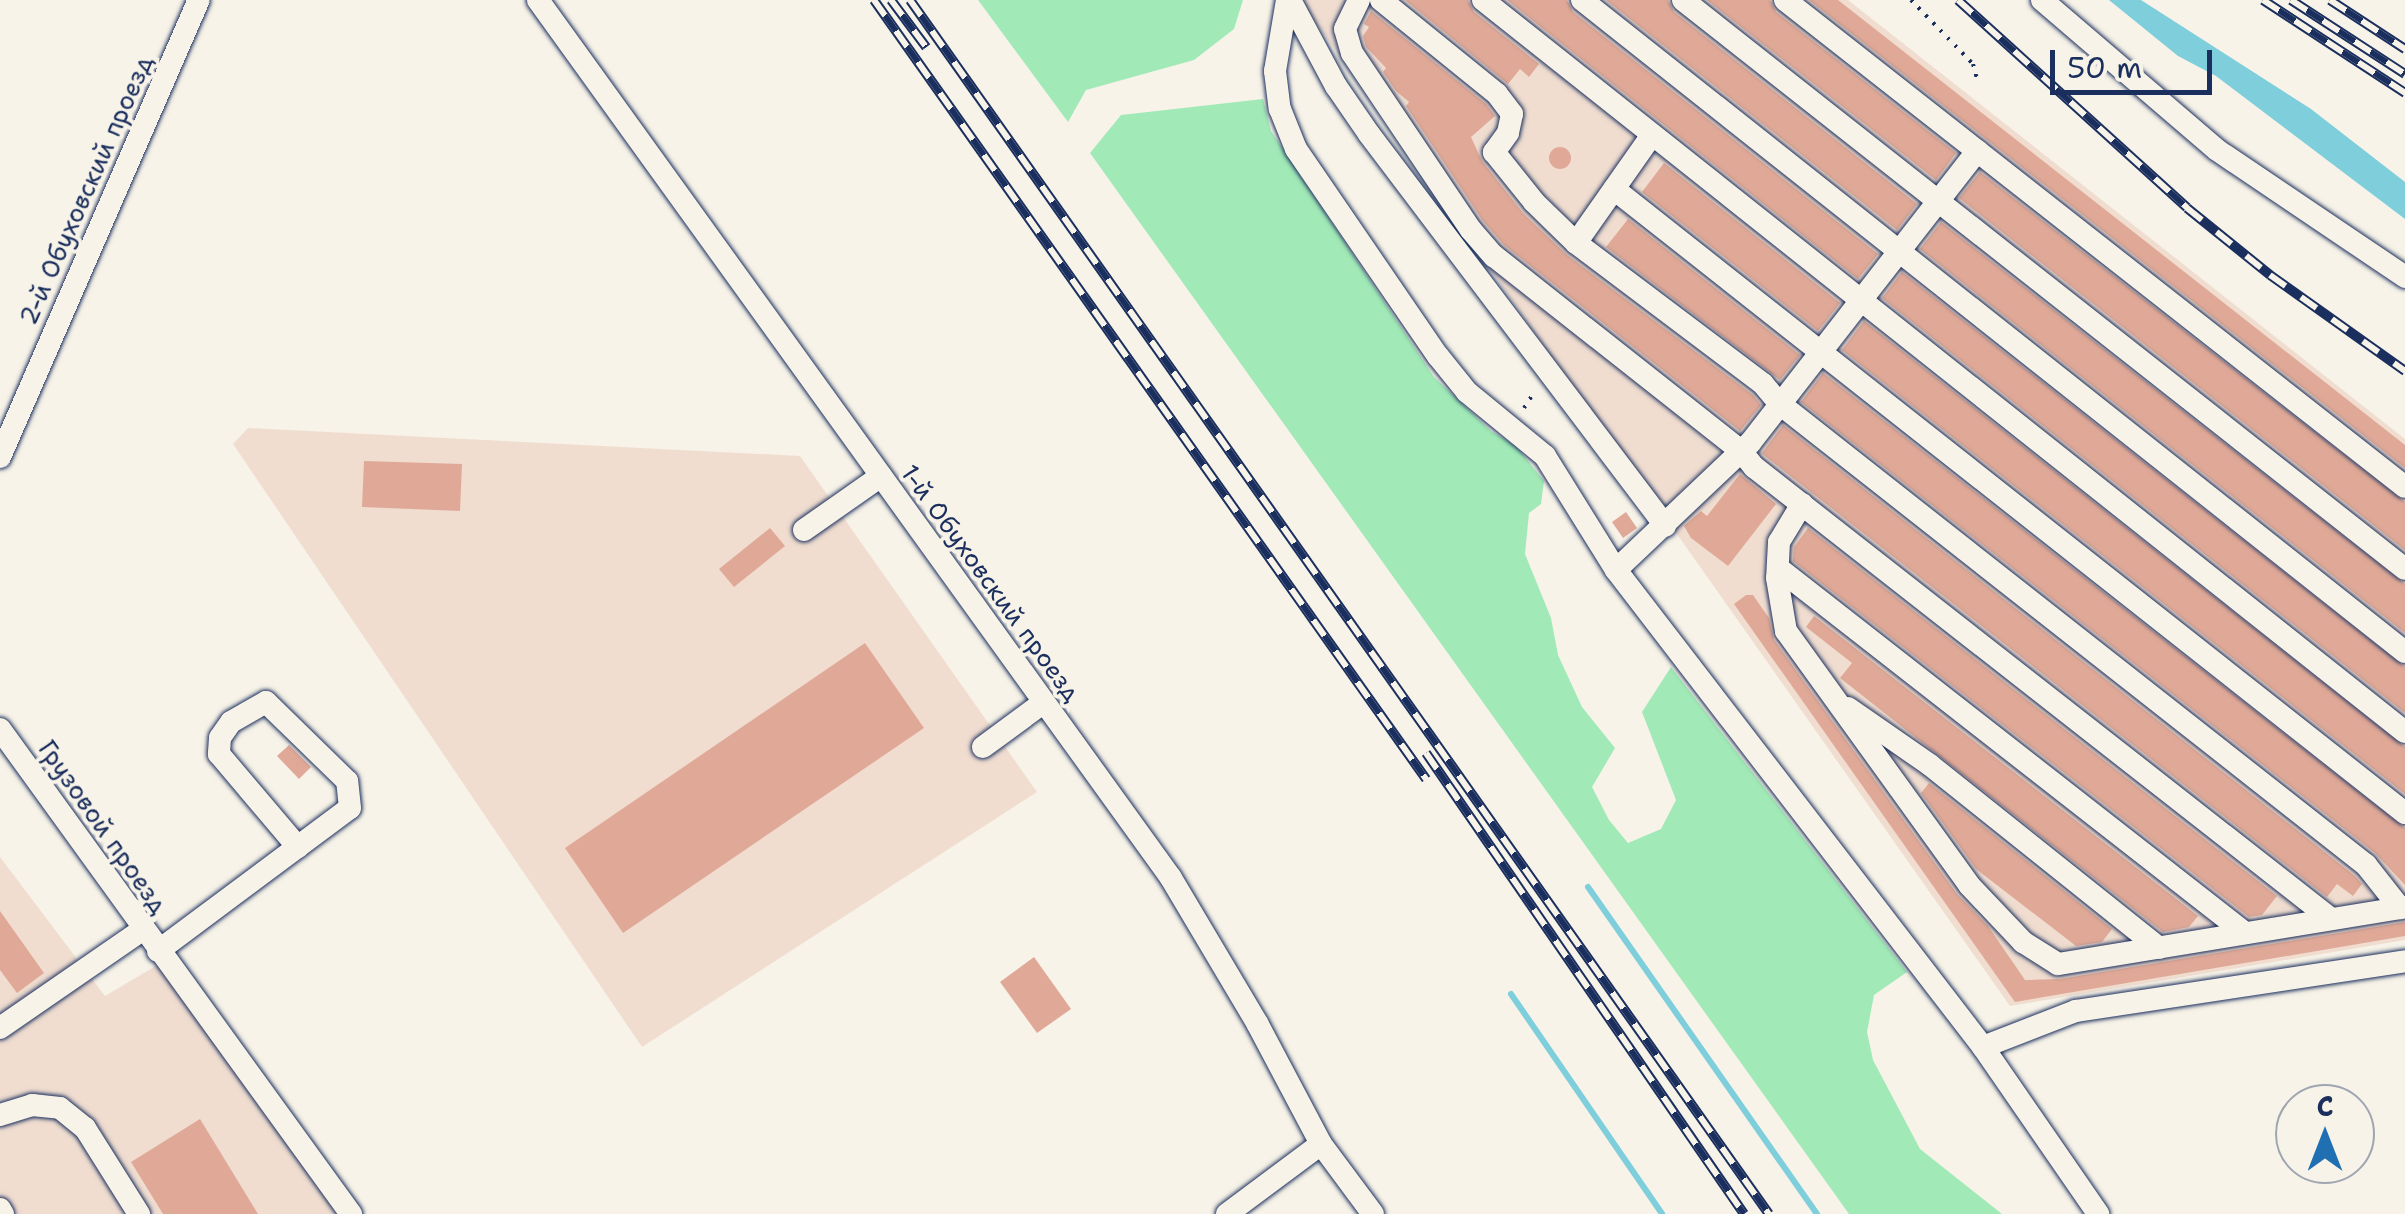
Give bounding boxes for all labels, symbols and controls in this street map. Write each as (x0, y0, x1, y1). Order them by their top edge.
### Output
scale bar (2055, 30, 2218, 92)
text: 50 m (2067, 47, 2142, 88)
street label: 2-й Обуховский проезд (13, 51, 159, 329)
street label: 1-й Обуховский проезд (895, 459, 1087, 707)
street label: Грузовой проезд (32, 734, 174, 920)
north arrow (2275, 1084, 2375, 1184)
text: С (2316, 1087, 2334, 1125)

